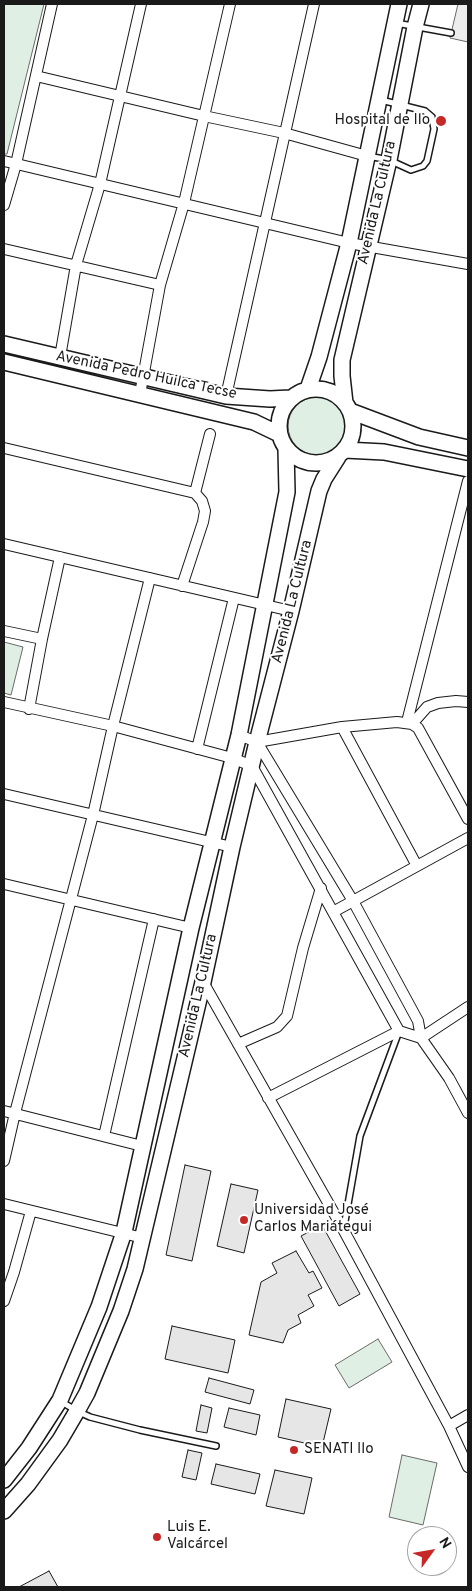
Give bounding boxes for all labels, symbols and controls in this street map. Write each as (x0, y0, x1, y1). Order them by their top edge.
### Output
place label: Hospital de Ilo (334, 112, 430, 130)
marker: Hospital de Ilo (434, 114, 448, 128)
street label: Avenida La Cultura (355, 139, 401, 267)
street label: Avenida Pedro Huilca Tecse (54, 348, 238, 404)
street label: Avenida La Cultura (269, 538, 317, 666)
street label: Avenida La Cultura (176, 932, 222, 1060)
place label: Universidad José Carlos Mariátegui (254, 1202, 372, 1237)
marker: Universidad José Carlos Mariátegui (238, 1214, 250, 1226)
place label: SENATI Ilo (304, 1441, 374, 1459)
marker: SENATI Ilo (288, 1444, 300, 1456)
place label: Luis E. Valcárcel (167, 1519, 228, 1554)
north arrow (407, 1526, 457, 1576)
marker: Luis E. Valcárcel (151, 1531, 163, 1543)
text: N (434, 1535, 454, 1552)

